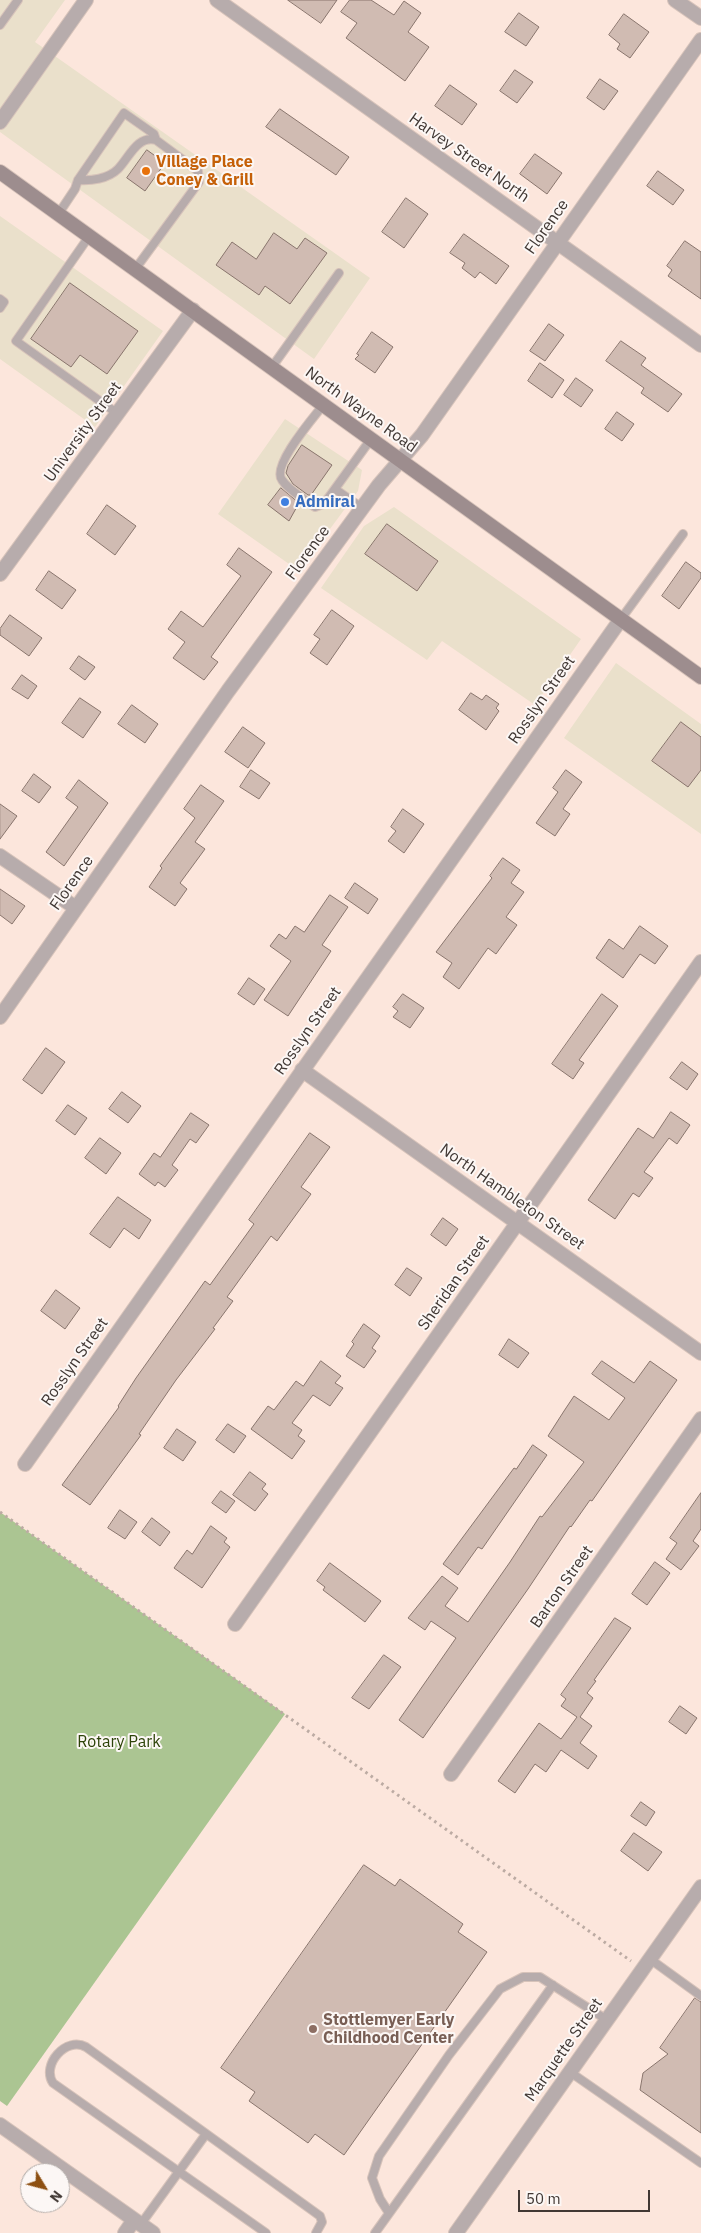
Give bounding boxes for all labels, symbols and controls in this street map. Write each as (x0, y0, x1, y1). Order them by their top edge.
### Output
street label: Harvey Street North (405, 109, 533, 207)
place label: Village Place Coney & Grill (156, 152, 254, 190)
marker: Village Place Coney & Grill (140, 165, 152, 177)
street label: Florence (521, 196, 573, 258)
street label: North Wayne Road (301, 363, 421, 457)
street label: University Street (40, 378, 126, 486)
place label: Admiral (295, 492, 355, 512)
marker: Admiral (279, 496, 291, 508)
street label: Florence (282, 522, 334, 584)
street label: Rosslyn Street (504, 652, 580, 748)
street label: Florence (46, 852, 98, 914)
street label: Rosslyn Street (270, 983, 346, 1079)
street label: North Hambleton Street (436, 1140, 588, 1254)
street label: Sheridan Street (414, 1232, 494, 1334)
street label: Rosslyn Street (37, 1314, 113, 1410)
street label: Barton Street (527, 1542, 597, 1632)
park label: Rotary Park (77, 1732, 161, 1752)
street label: Marquette Street (521, 1995, 607, 2105)
place label: Stottlemyer Early Childhood Center (323, 2010, 454, 2048)
marker: Stottlemyer Early Childhood Center (307, 2023, 319, 2035)
north arrow (20, 2163, 70, 2213)
scale bar (521, 2180, 654, 2212)
text: N (46, 2187, 66, 2206)
text: 50 m (526, 2189, 561, 2208)

